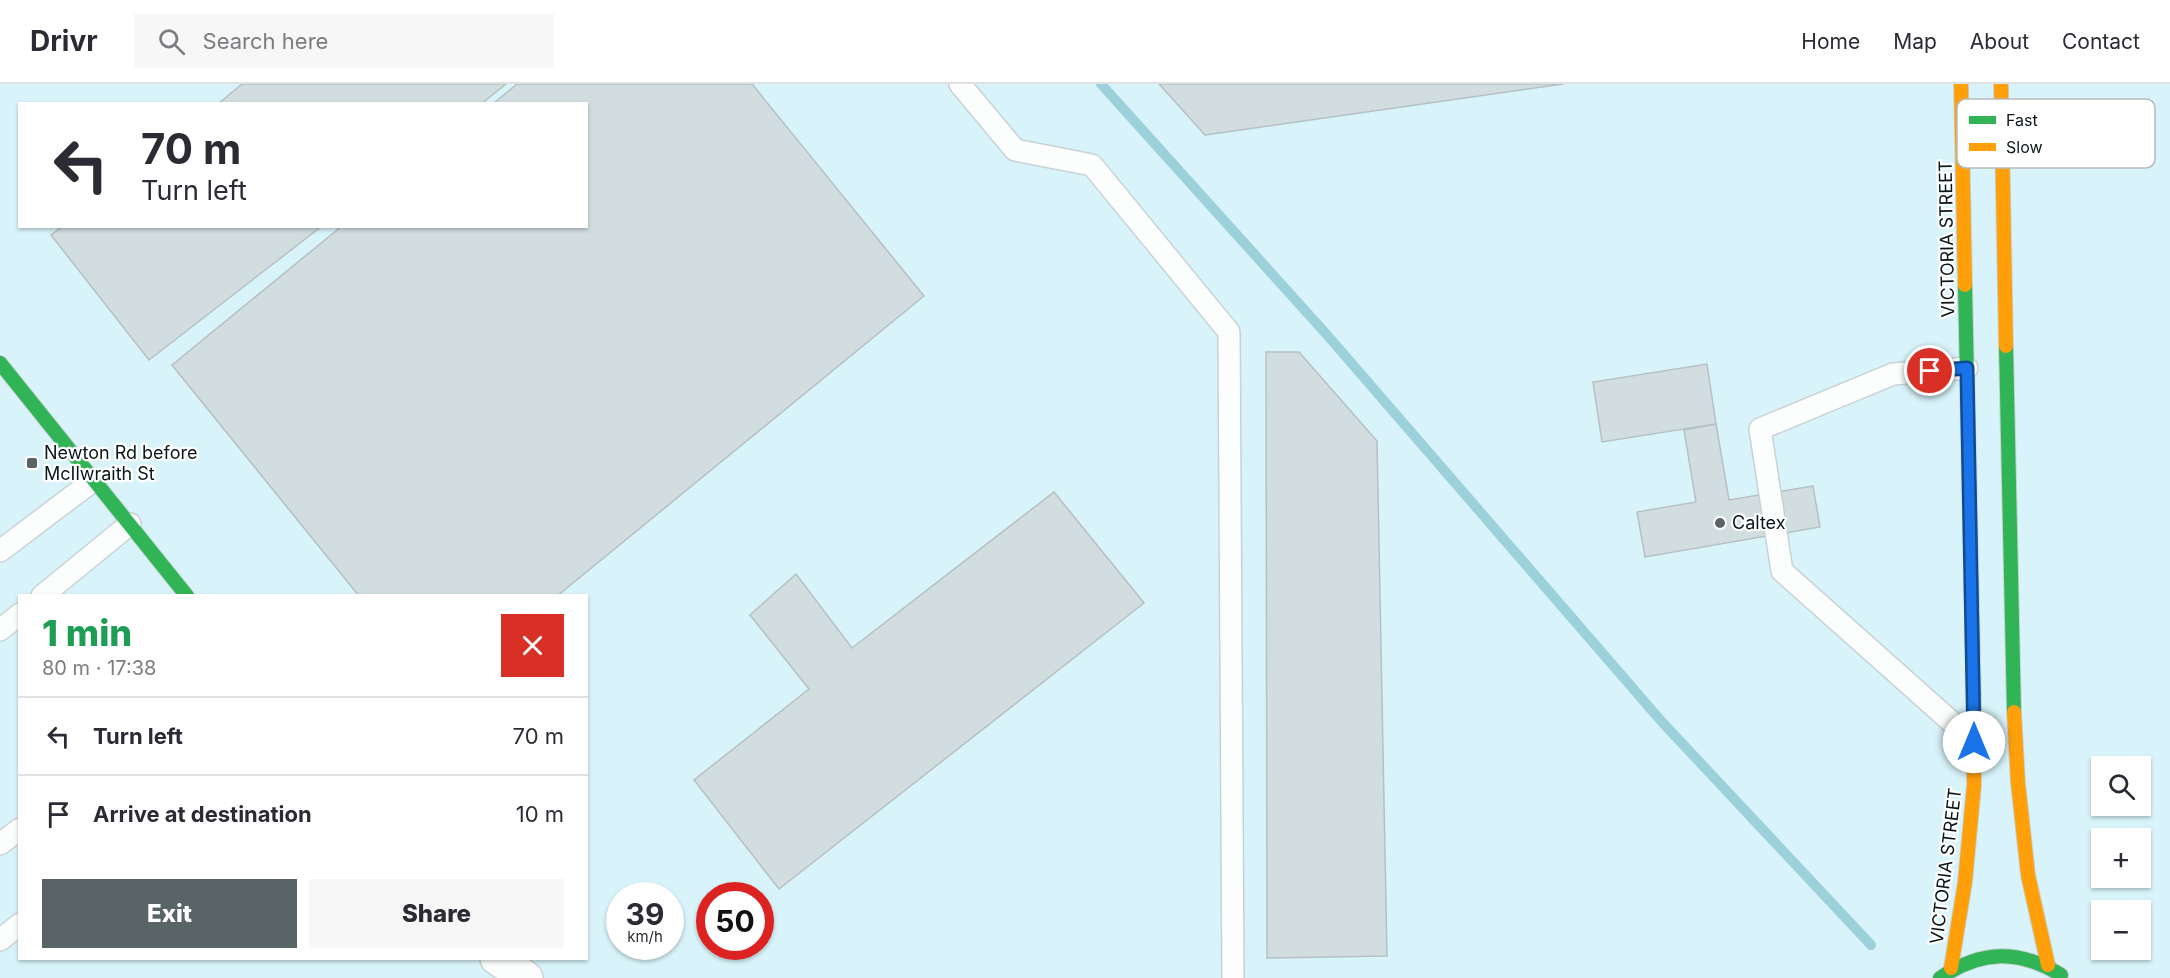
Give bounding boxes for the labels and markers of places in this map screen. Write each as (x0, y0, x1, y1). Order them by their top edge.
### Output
pin (1904, 345, 1955, 396)
place label: Newton Rd before McIlwraith St (44, 442, 197, 484)
marker: Newton Rd before McIlwraith St (25, 456, 39, 470)
place label: Caltex (1732, 512, 1786, 533)
marker: Caltex (1713, 516, 1727, 530)

